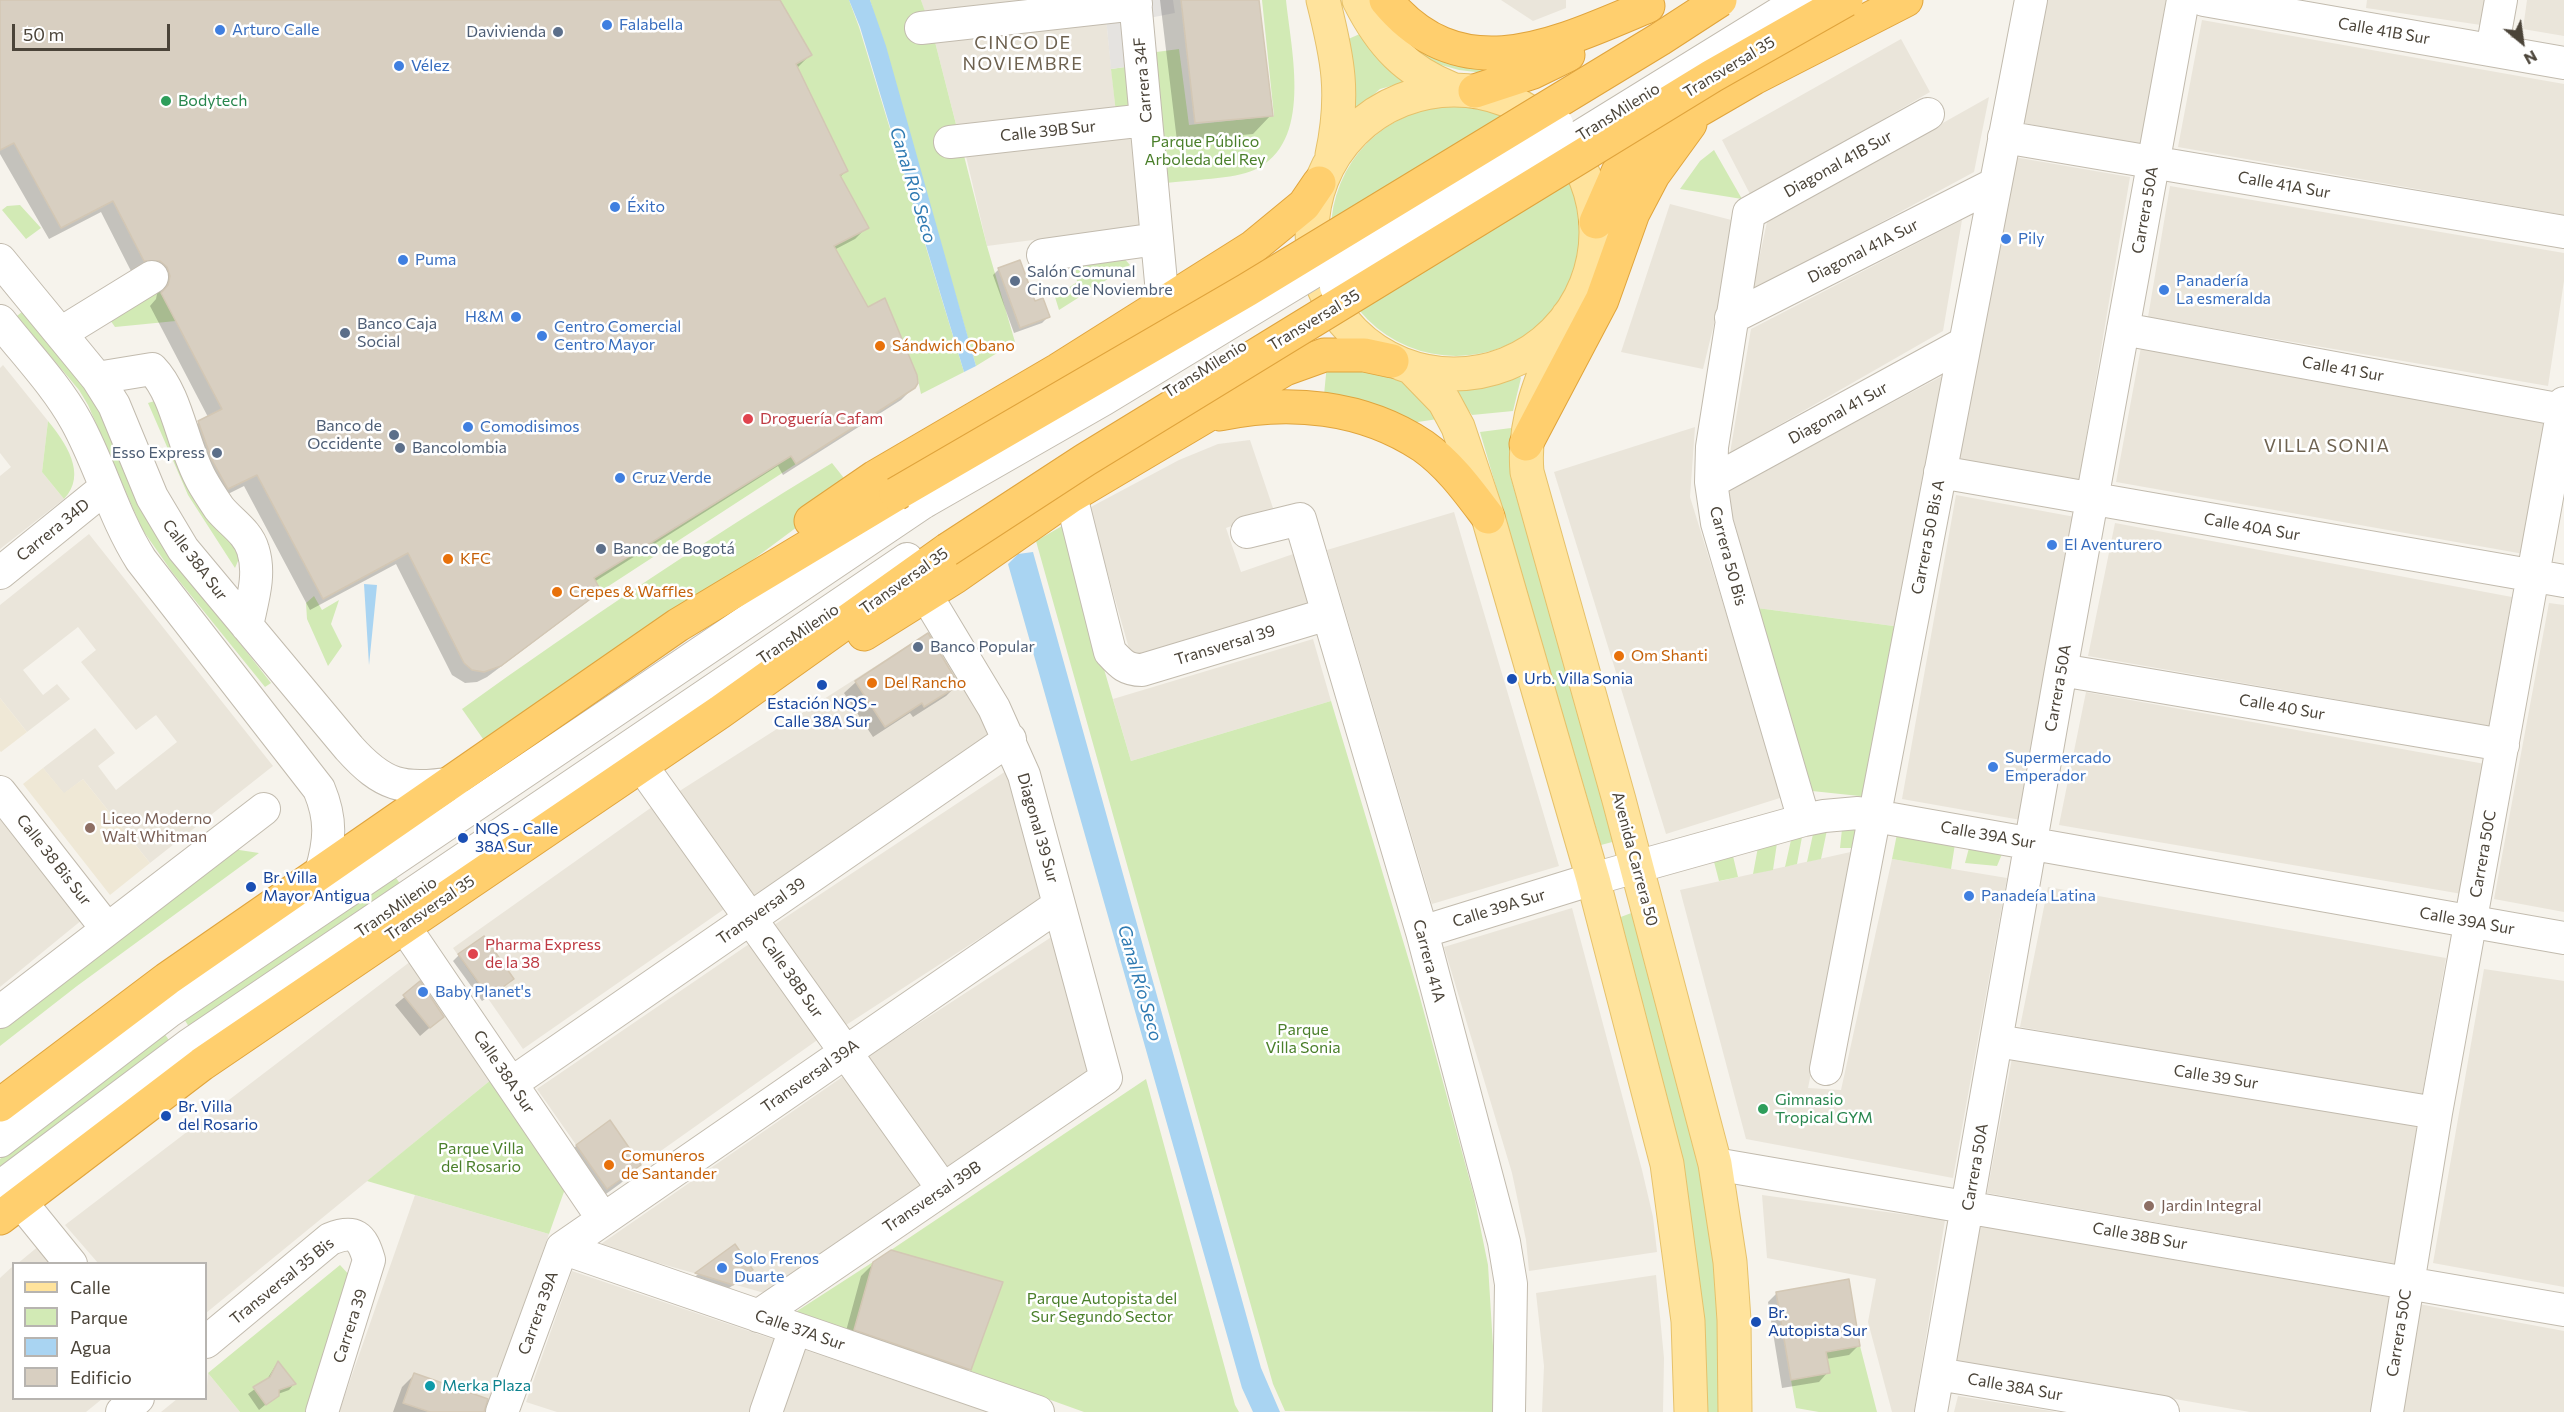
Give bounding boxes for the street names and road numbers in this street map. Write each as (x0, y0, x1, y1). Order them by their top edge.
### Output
street label: Calle 41B Sur (2337, 13, 2431, 49)
street label: Transversal 35 (1680, 32, 1778, 102)
street label: Carrera 34F (1130, 36, 1156, 124)
street label: TransMilenio (1573, 79, 1663, 145)
street label: Calle 39B Sur (999, 116, 1097, 146)
street label: Diagonal 41B Sur (1780, 126, 1896, 202)
street label: Carrera 50A (2128, 165, 2162, 255)
street label: Calle 41A Sur (2236, 167, 2332, 203)
street label: Diagonal 41A Sur (1804, 215, 1922, 287)
street label: Transversal 35 (1265, 285, 1363, 355)
street label: TransMilenio (1160, 336, 1250, 402)
street label: Calle 41 Sur (2301, 352, 2385, 386)
street label: Diagonal 41 Sur (1785, 378, 1891, 448)
street label: Carrera 50 Bis A (1907, 478, 1949, 596)
street label: Carrera 34D (13, 495, 93, 565)
street label: Carrera 50 Bis (1705, 504, 1751, 608)
street label: Calle 40A Sur (2202, 509, 2302, 545)
street label: Calle 38A Sur (158, 516, 232, 604)
street label: Transversal 35 (856, 543, 952, 619)
street label: TransMilenio (753, 600, 843, 668)
street label: Transversal 39 (1173, 621, 1277, 669)
street label: Carrera 50A (2041, 643, 2075, 733)
street label: Calle 40 Sur (2238, 690, 2326, 724)
street label: Diagonal 39 Sur (1013, 771, 1063, 885)
street label: Avenida Carrera 50 (1608, 790, 1662, 928)
street label: Carrera 50C (2466, 809, 2500, 899)
street label: Calle 38 Bis Sur (12, 811, 96, 909)
street label: Calle 39A Sur (1939, 817, 2037, 853)
street label: Transversal 35 (382, 871, 478, 945)
street label: TransMilenio (351, 873, 441, 941)
street label: Transversal 39 (713, 873, 809, 949)
street label: Calle 39A Sur (1450, 885, 1548, 931)
street label: Calle 39A Sur (2418, 903, 2516, 939)
street label: Carrera 41A (1409, 917, 1449, 1005)
street label: Calle 38B Sur (757, 932, 827, 1022)
street label: Calle 38A Sur (469, 1027, 539, 1117)
street label: Transversal 39A (758, 1035, 862, 1117)
street label: Calle 39 Sur (2172, 1061, 2260, 1093)
street label: Carrera 50A (1958, 1122, 1992, 1212)
street label: Transversal 39B (879, 1157, 985, 1237)
street label: Calle 38B Sur (2091, 1218, 2189, 1254)
street label: Transversal 35 Bis (226, 1233, 338, 1329)
street label: Carrera 39A (514, 1269, 562, 1357)
street label: Carrera 39 (329, 1287, 371, 1365)
street label: Carrera 50C (2383, 1288, 2415, 1378)
street label: Calle 37A Sur (752, 1306, 848, 1354)
street label: Calle 38A Sur (1966, 1369, 2064, 1405)

